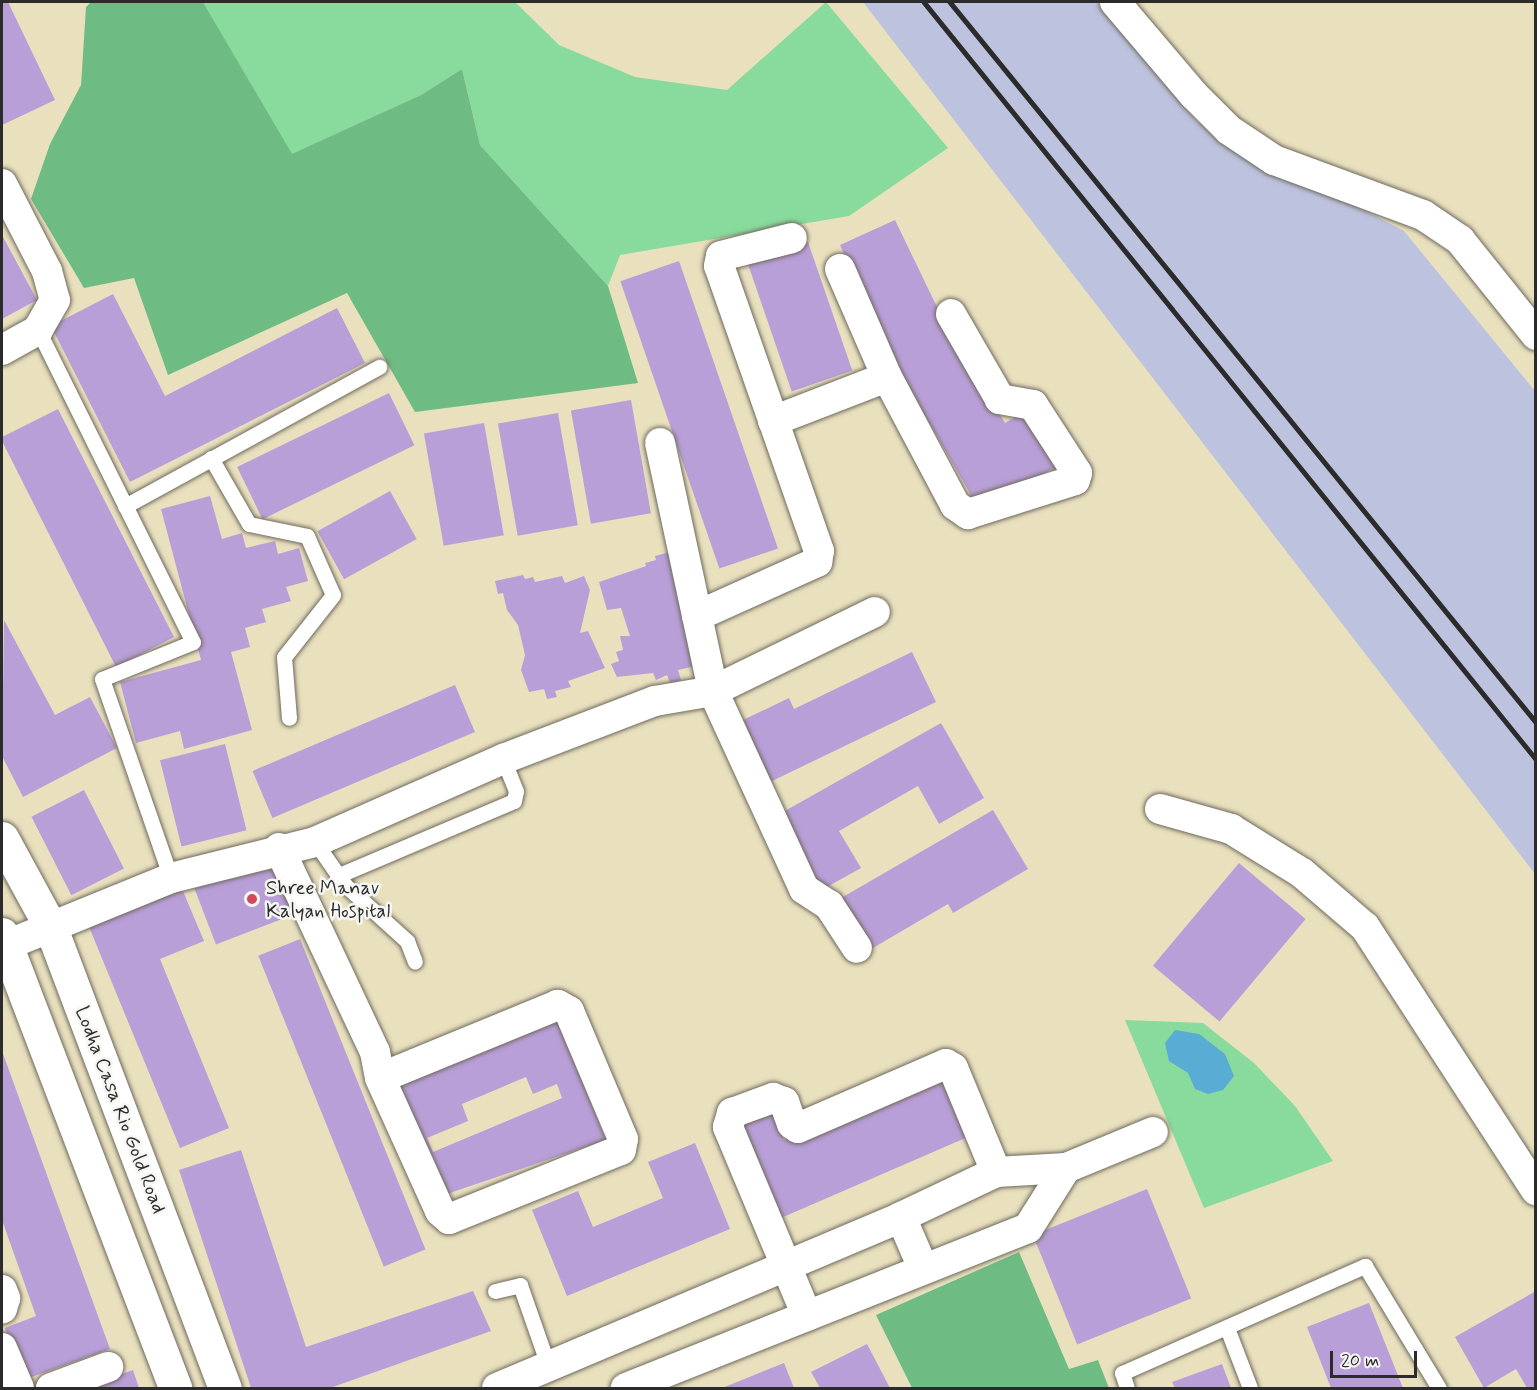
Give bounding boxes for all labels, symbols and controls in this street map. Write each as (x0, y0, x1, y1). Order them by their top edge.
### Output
place label: Shree Manav Kalyan Hospital (266, 876, 401, 923)
marker: Shree Manav Kalyan Hospital (243, 890, 261, 908)
street label: Lodha Casa Rio Gold Road (70, 1005, 170, 1215)
scale bar (1333, 1339, 1420, 1377)
text: 20 m (1341, 1349, 1379, 1373)

